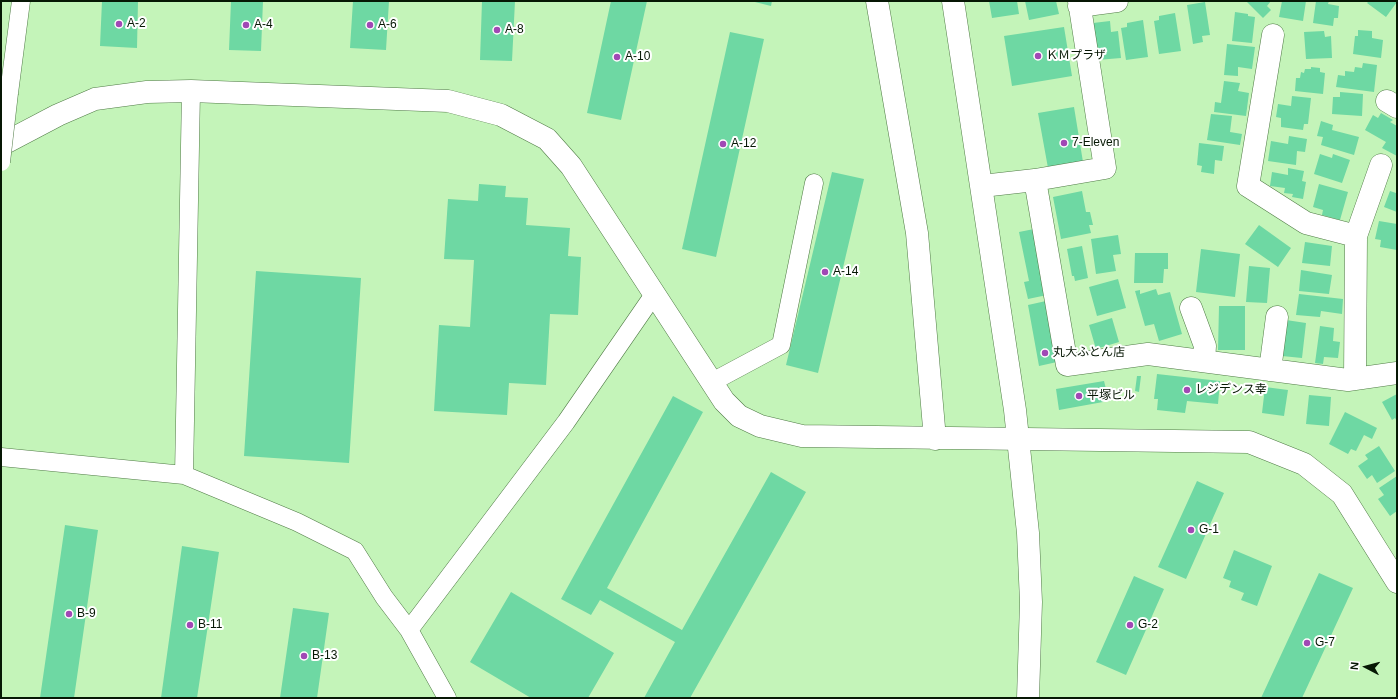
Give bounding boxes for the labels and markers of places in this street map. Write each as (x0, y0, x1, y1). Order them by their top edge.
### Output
place label: A-2 (127, 17, 146, 31)
place label: A-4 (254, 18, 273, 32)
place label: A-6 (378, 18, 397, 32)
marker: A-2 (114, 19, 124, 29)
marker: A-4 (241, 20, 251, 30)
marker: A-6 (365, 20, 375, 30)
place label: A-8 (505, 23, 524, 37)
marker: A-8 (492, 25, 502, 35)
place label: ＫＭプラザ (1046, 49, 1106, 63)
place label: A-10 (625, 50, 650, 64)
marker: ＫＭプラザ (1033, 51, 1043, 61)
marker: A-10 (612, 52, 622, 62)
place label: 7-Eleven (1072, 136, 1119, 150)
place label: A-12 (731, 137, 756, 151)
marker: 7-Eleven (1059, 138, 1069, 148)
marker: A-12 (718, 139, 728, 149)
place label: A-14 (833, 265, 858, 279)
marker: A-14 (820, 267, 830, 277)
place label: 丸大ふとん店 (1053, 346, 1125, 360)
marker: 丸大ふとん店 (1040, 348, 1050, 358)
place label: レジデンス幸 (1195, 383, 1267, 397)
marker: レジデンス幸 (1182, 385, 1192, 395)
place label: 平塚ビル (1087, 389, 1135, 403)
marker: 平塚ビル (1074, 391, 1084, 401)
place label: G-1 (1199, 523, 1219, 537)
marker: G-1 (1186, 525, 1196, 535)
place label: B-9 (77, 607, 96, 621)
marker: B-9 (64, 609, 74, 619)
place label: B-11 (198, 618, 222, 632)
place label: G-2 (1138, 618, 1158, 632)
marker: B-11 (185, 620, 195, 630)
marker: G-2 (1125, 620, 1135, 630)
place label: G-7 (1315, 636, 1335, 650)
marker: G-7 (1302, 638, 1312, 648)
place label: B-13 (312, 649, 337, 663)
marker: B-13 (299, 651, 309, 661)

